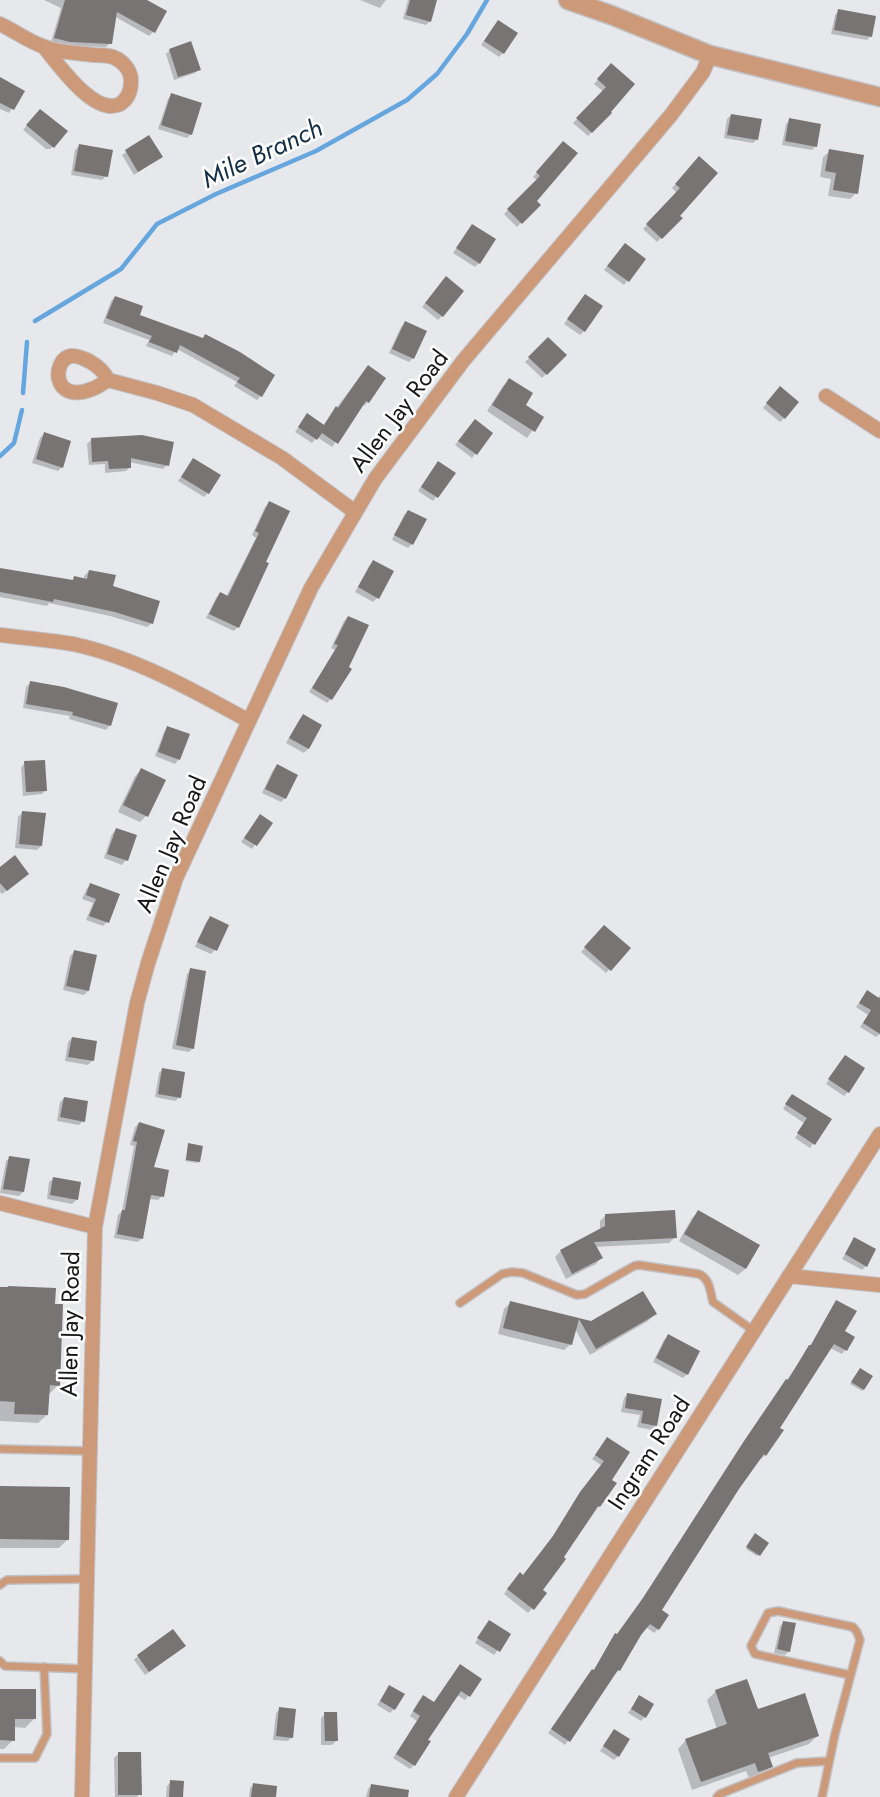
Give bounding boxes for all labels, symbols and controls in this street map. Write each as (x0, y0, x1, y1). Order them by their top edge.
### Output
water label: Mile Branch (195, 108, 329, 198)
street label: Allen Jay Road (341, 342, 456, 479)
street label: Allen Jay Road (126, 770, 215, 918)
street label: Allen Jay Road (51, 1251, 88, 1397)
street label: Ingram Road (599, 1389, 699, 1517)

